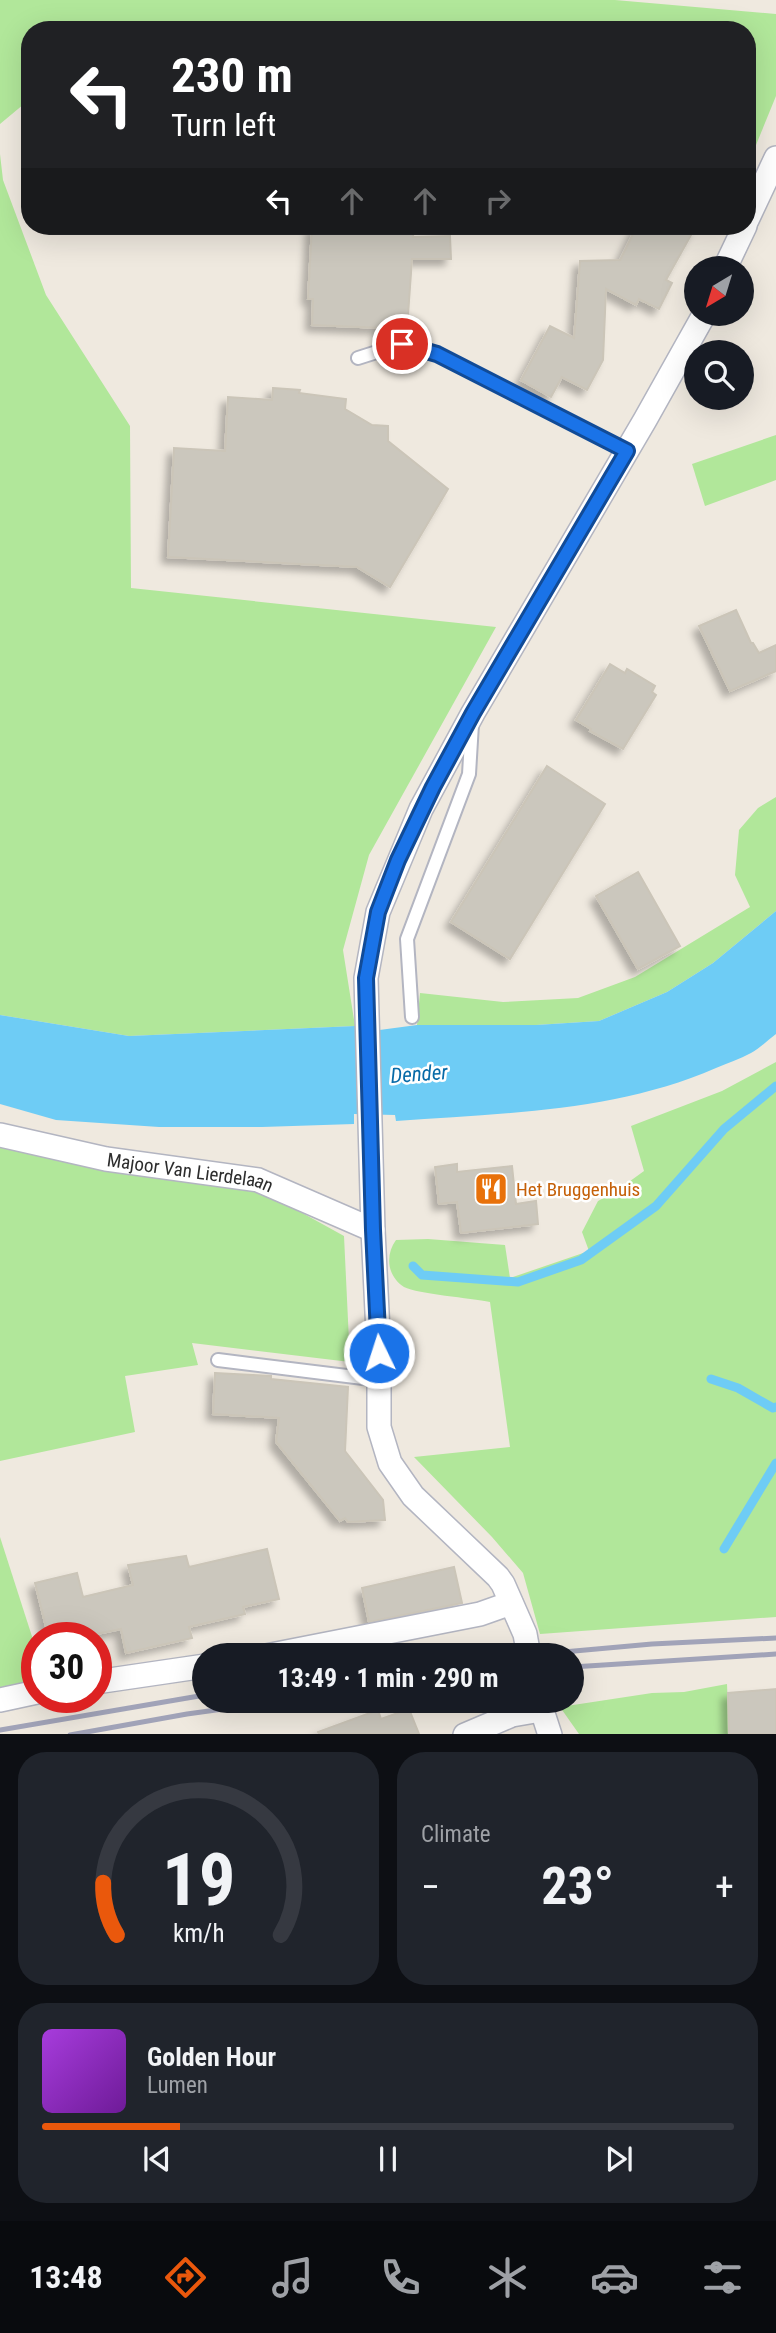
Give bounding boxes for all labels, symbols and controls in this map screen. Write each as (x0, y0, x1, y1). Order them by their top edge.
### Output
text: 230 m (171, 47, 293, 104)
icon: left (56, 49, 147, 140)
text: Turn left (171, 106, 276, 144)
icon: left (260, 182, 298, 220)
icon: ahead (333, 182, 371, 220)
icon: ahead (406, 182, 444, 220)
icon: right (479, 182, 517, 220)
north arrow (684, 256, 754, 326)
map controls (684, 256, 754, 410)
pin (372, 314, 432, 374)
icon: arrive (383, 325, 421, 363)
button: search (684, 340, 754, 410)
water label: Dender (390, 1060, 449, 1088)
street label: Majoor Van Lierdelaan (106, 1148, 277, 1197)
restaurant icon: Het Bruggenhuis (472, 1170, 510, 1208)
place label: Het Bruggenhuis (516, 1178, 640, 1201)
position arrow (342, 1316, 416, 1390)
speed limit sign: 30 (21, 1622, 112, 1713)
text: 13:49 · 1 min · 290 m (278, 1663, 498, 1693)
text: Climate (421, 1821, 491, 1848)
text: 19 (162, 1837, 235, 1923)
text: 23° (541, 1856, 614, 1917)
text: − (421, 1865, 440, 1909)
text: + (715, 1865, 734, 1909)
text: km/h (173, 1918, 224, 1947)
text: Golden Hour (147, 2042, 276, 2072)
text: Lumen (147, 2072, 208, 2099)
icon: previous (138, 2140, 176, 2178)
icon: pause (369, 2140, 407, 2178)
icon: next (600, 2140, 638, 2178)
icon: directions (161, 2253, 210, 2302)
icon: music (268, 2253, 317, 2302)
icon: phone (376, 2253, 425, 2302)
icon: climate (483, 2253, 532, 2302)
icon: car (590, 2253, 639, 2302)
icon: filters (698, 2253, 747, 2302)
text: 13:48 (29, 2258, 103, 2296)

